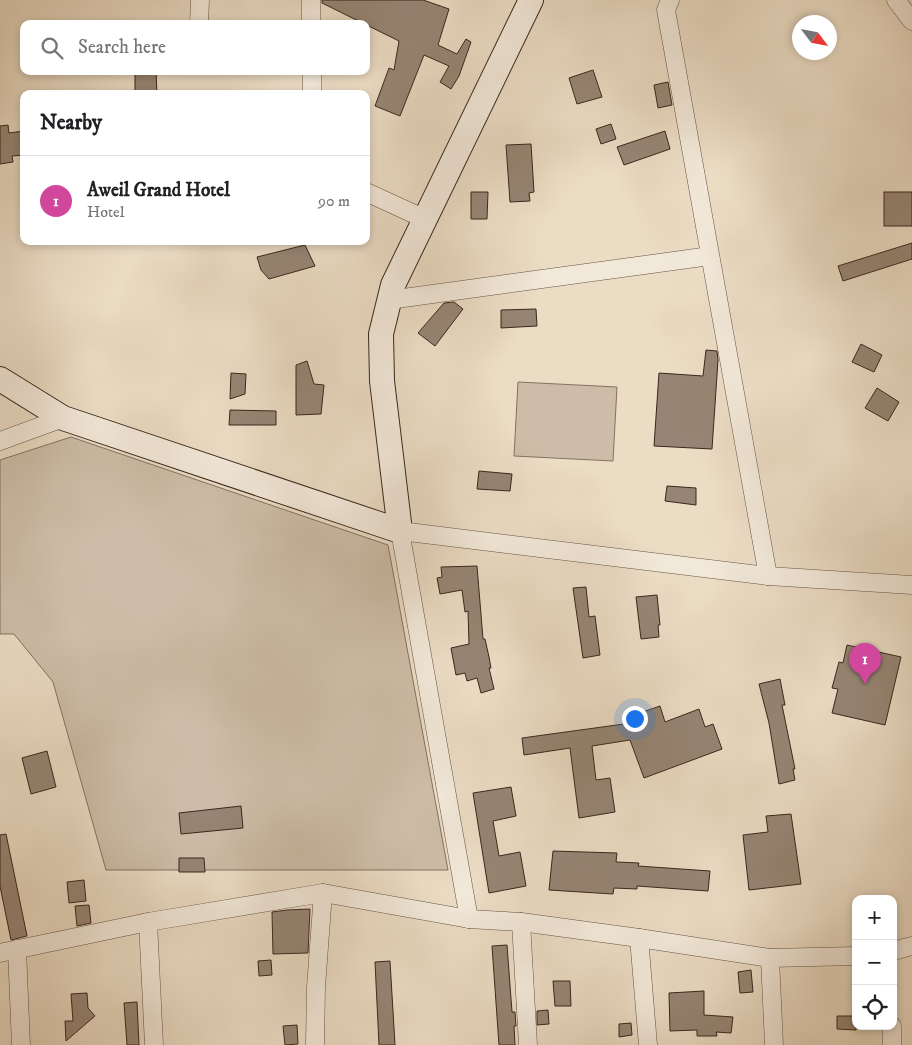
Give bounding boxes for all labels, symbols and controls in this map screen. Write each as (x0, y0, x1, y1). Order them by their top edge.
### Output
north arrow (792, 15, 837, 60)
search box (20, 20, 370, 75)
icon: search (38, 34, 66, 62)
text: Search here (78, 36, 166, 59)
text: Nearby (40, 110, 102, 136)
text: Aweil Grand Hotel (87, 179, 230, 202)
text: 1 (53, 191, 59, 211)
text: 90 m (318, 191, 350, 211)
text: Hotel (87, 202, 125, 222)
pin: 1 (849, 643, 881, 684)
your location (622, 706, 648, 732)
map controls (852, 895, 897, 1030)
button: + (852, 895, 897, 940)
button: − (852, 940, 897, 985)
button: locate (852, 985, 897, 1030)

